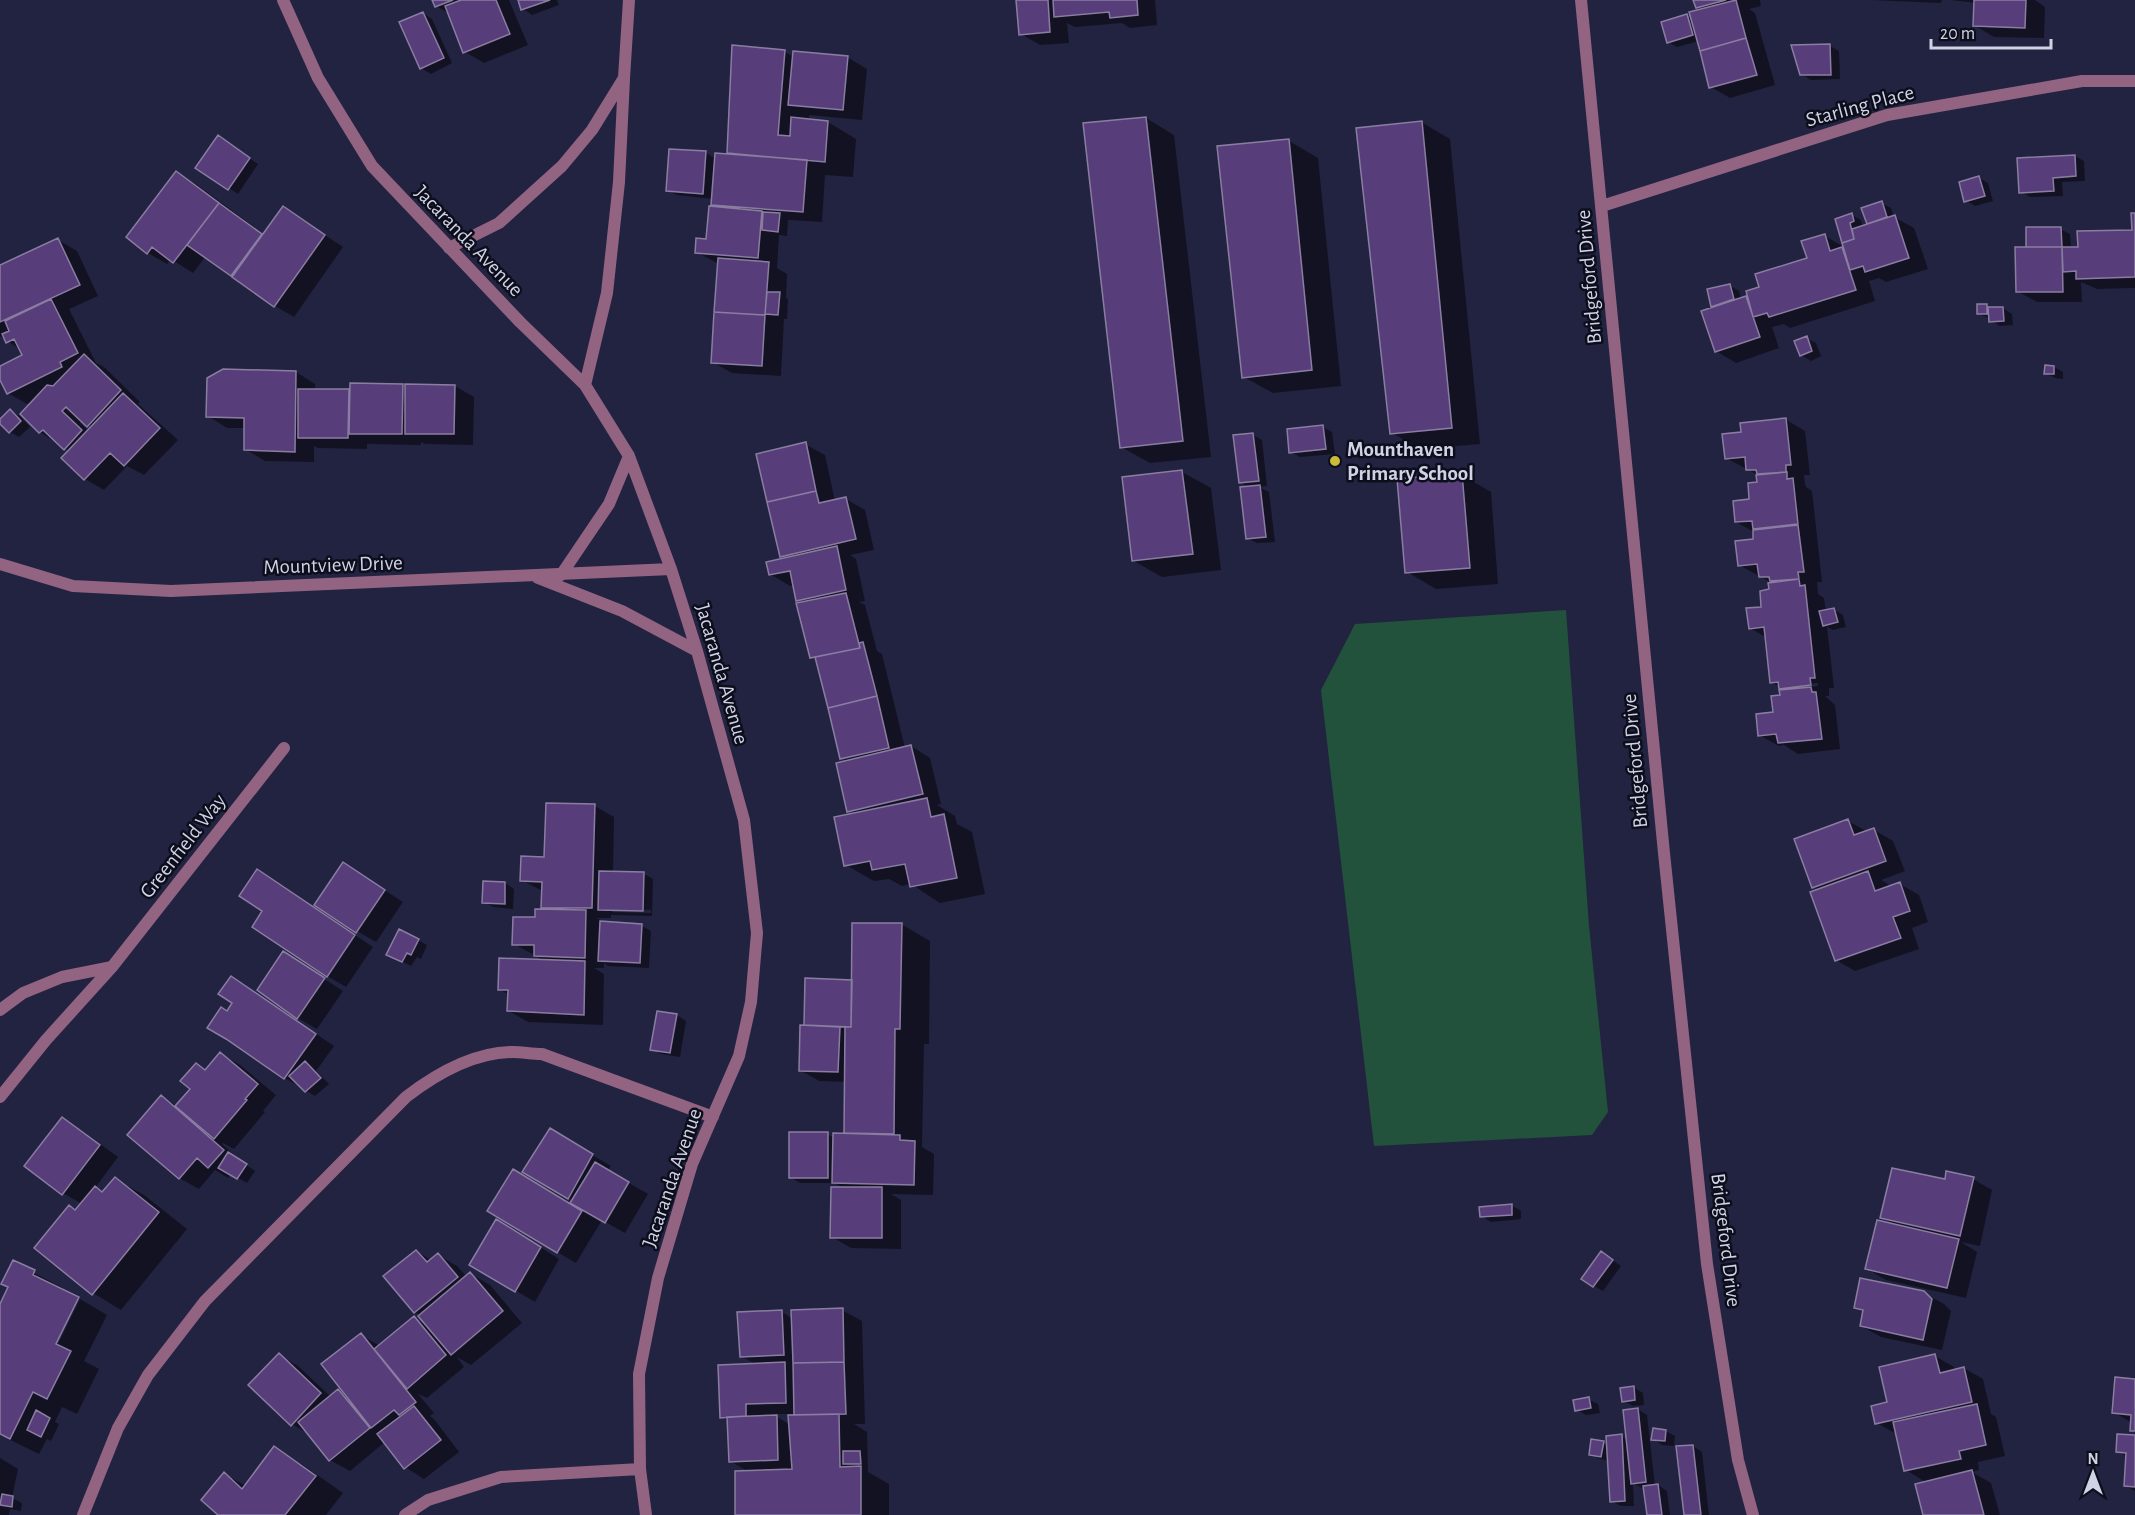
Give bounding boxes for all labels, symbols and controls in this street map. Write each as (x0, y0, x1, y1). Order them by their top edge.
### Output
scale bar (1931, 12, 2051, 50)
text: 20 m (1940, 25, 1975, 43)
street label: Starling Place (1804, 81, 1916, 131)
street label: Jacaranda Avenue (411, 181, 527, 301)
street label: Bridgeford Drive (1573, 209, 1605, 345)
place label: Mounthaven Primary School (1347, 439, 1474, 484)
marker: Mounthaven Primary School (1328, 454, 1342, 468)
street label: Mountview Drive (263, 552, 403, 578)
street label: Jacaranda Avenue (692, 601, 752, 747)
street label: Bridgeford Drive (1619, 693, 1651, 829)
street label: Greenfield Way (136, 790, 230, 902)
street label: Jacaranda Avenue (638, 1106, 706, 1250)
street label: Bridgeford Drive (1707, 1172, 1745, 1308)
north arrow (2063, 1443, 2123, 1503)
text: N (2087, 1451, 2099, 1467)

